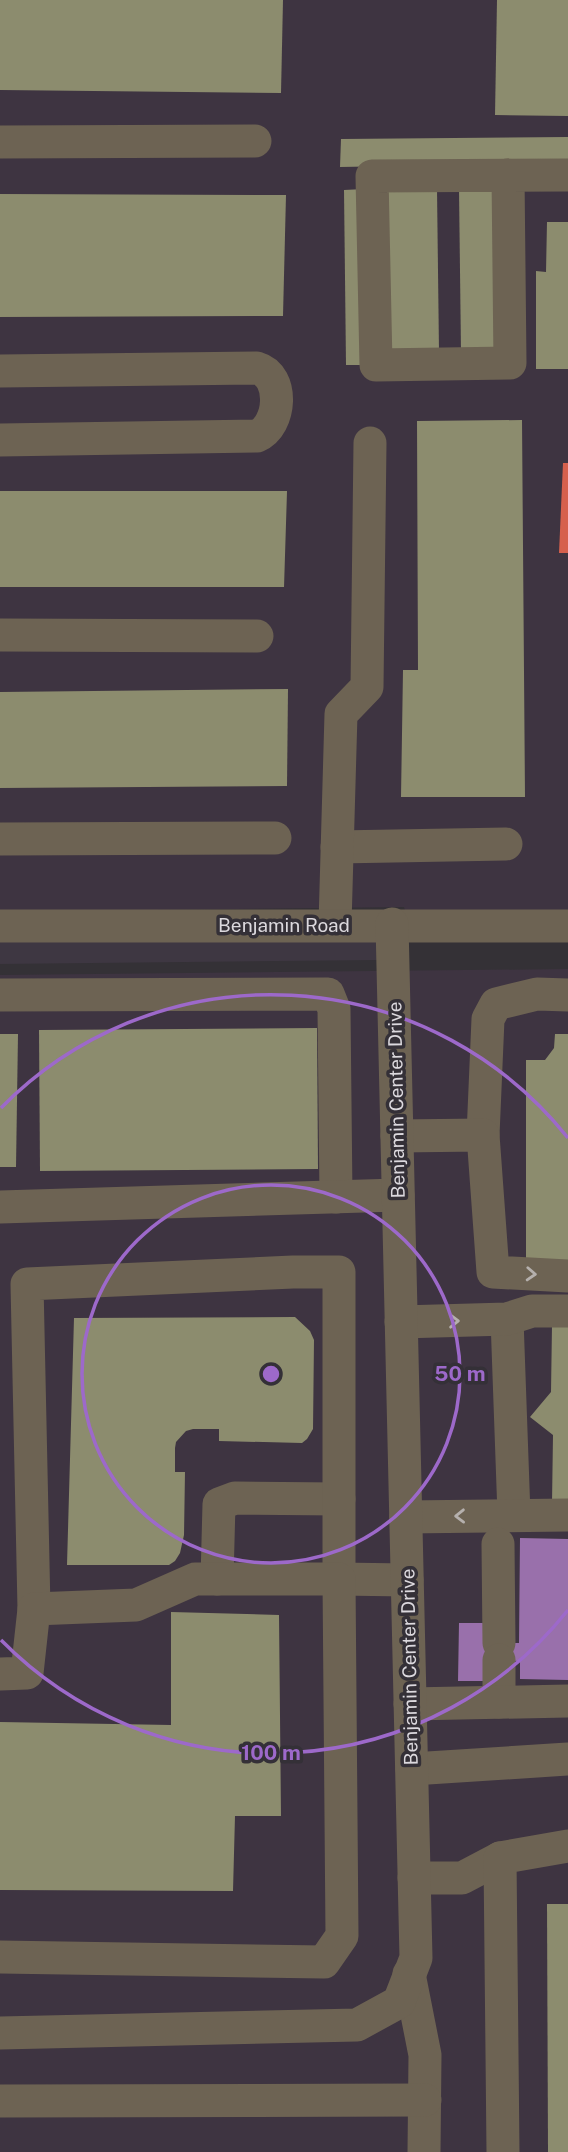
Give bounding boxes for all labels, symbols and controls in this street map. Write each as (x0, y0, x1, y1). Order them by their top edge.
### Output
street label: Benjamin Road (218, 914, 350, 936)
street label: Benjamin Center Drive (383, 1001, 409, 1199)
one-way arrow (525, 1267, 536, 1282)
one-way arrow (449, 1313, 460, 1328)
text: 50 m (434, 1361, 486, 1386)
centre of rings (259, 1362, 283, 1386)
one-way arrow (454, 1509, 465, 1524)
street label: Benjamin Center Drive (396, 1568, 422, 1766)
text: 100 m (241, 1740, 301, 1765)

